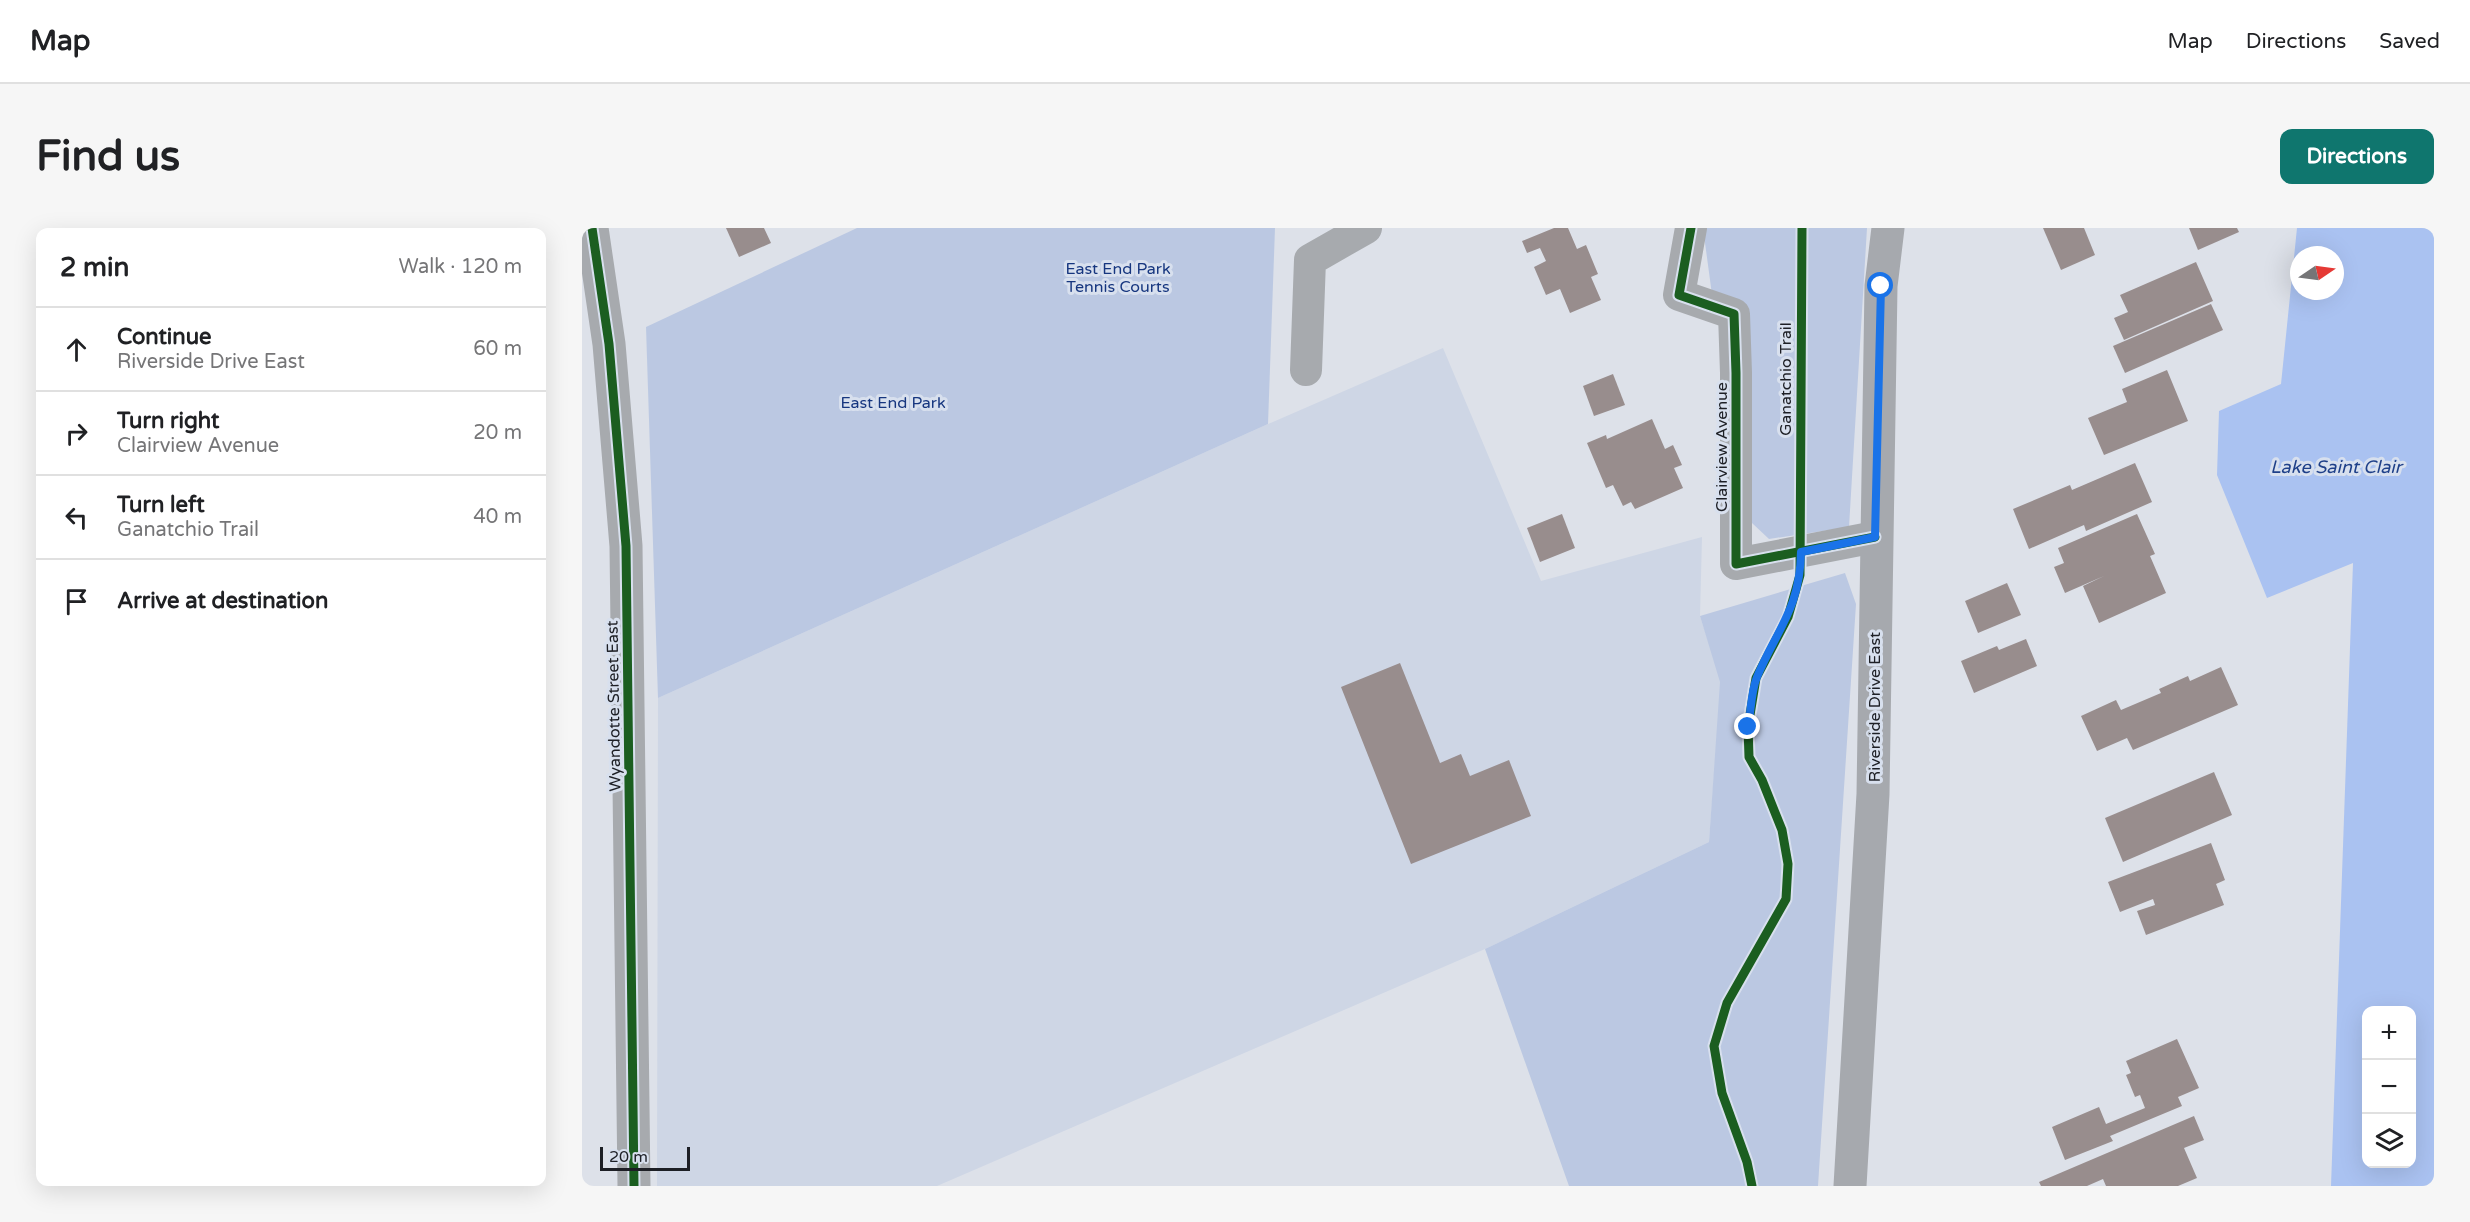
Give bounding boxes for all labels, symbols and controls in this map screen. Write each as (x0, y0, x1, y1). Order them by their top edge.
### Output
text: Map (30, 24, 90, 58)
text: Map (2167, 29, 2213, 54)
text: Directions (2246, 29, 2346, 54)
text: Saved (2379, 29, 2440, 54)
button: Directions (2280, 129, 2434, 184)
text: Find us (36, 131, 180, 182)
north arrow (2290, 246, 2344, 300)
text: 2 min (60, 252, 129, 283)
text: Walk · 120 m (399, 255, 522, 279)
park label: East End Park Tennis Courts (1065, 259, 1171, 297)
route start (1867, 272, 1893, 298)
street label: Ganatchio Trail (1776, 322, 1796, 436)
text: Continue (117, 324, 212, 350)
icon: ahead (60, 333, 93, 366)
text: 60 m (473, 337, 522, 361)
text: Riverside Drive East (117, 350, 305, 374)
street label: Clairview Avenue (1712, 382, 1732, 512)
park label: East End Park (840, 393, 946, 413)
text: Turn right (117, 408, 219, 434)
icon: right (60, 417, 93, 450)
text: 20 m (473, 421, 522, 445)
text: Clairview Avenue (117, 434, 279, 458)
water label: Lake Saint Clair (2270, 456, 2404, 478)
text: Turn left (117, 492, 205, 518)
icon: left (60, 501, 93, 534)
text: 40 m (473, 505, 522, 529)
text: Ganatchio Trail (117, 518, 259, 542)
icon: arrive (60, 585, 93, 618)
text: Arrive at destination (117, 588, 328, 614)
street label: Wyandotte Street East (603, 620, 625, 792)
street label: Riverside Drive East (1865, 632, 1885, 782)
route end (1734, 713, 1760, 739)
map controls (2362, 1006, 2416, 1168)
button: + (2362, 1006, 2416, 1060)
button: − (2362, 1060, 2416, 1114)
button: layers (2362, 1114, 2416, 1168)
scale bar (600, 1144, 690, 1172)
text: 20 m (609, 1147, 648, 1167)

